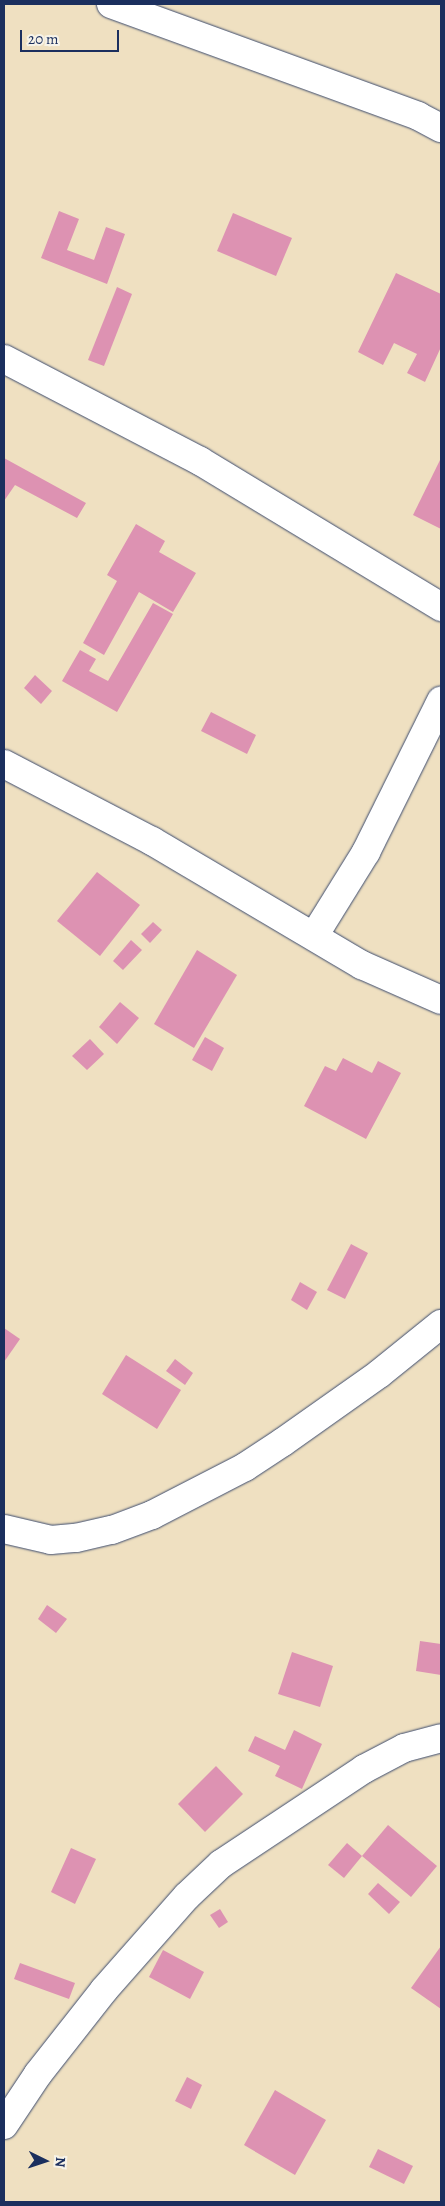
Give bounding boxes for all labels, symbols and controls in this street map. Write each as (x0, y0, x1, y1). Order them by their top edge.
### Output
scale bar (22, 20, 121, 52)
text: 20 m (28, 29, 59, 49)
north arrow (20, 2136, 70, 2186)
text: N (51, 2156, 70, 2168)

